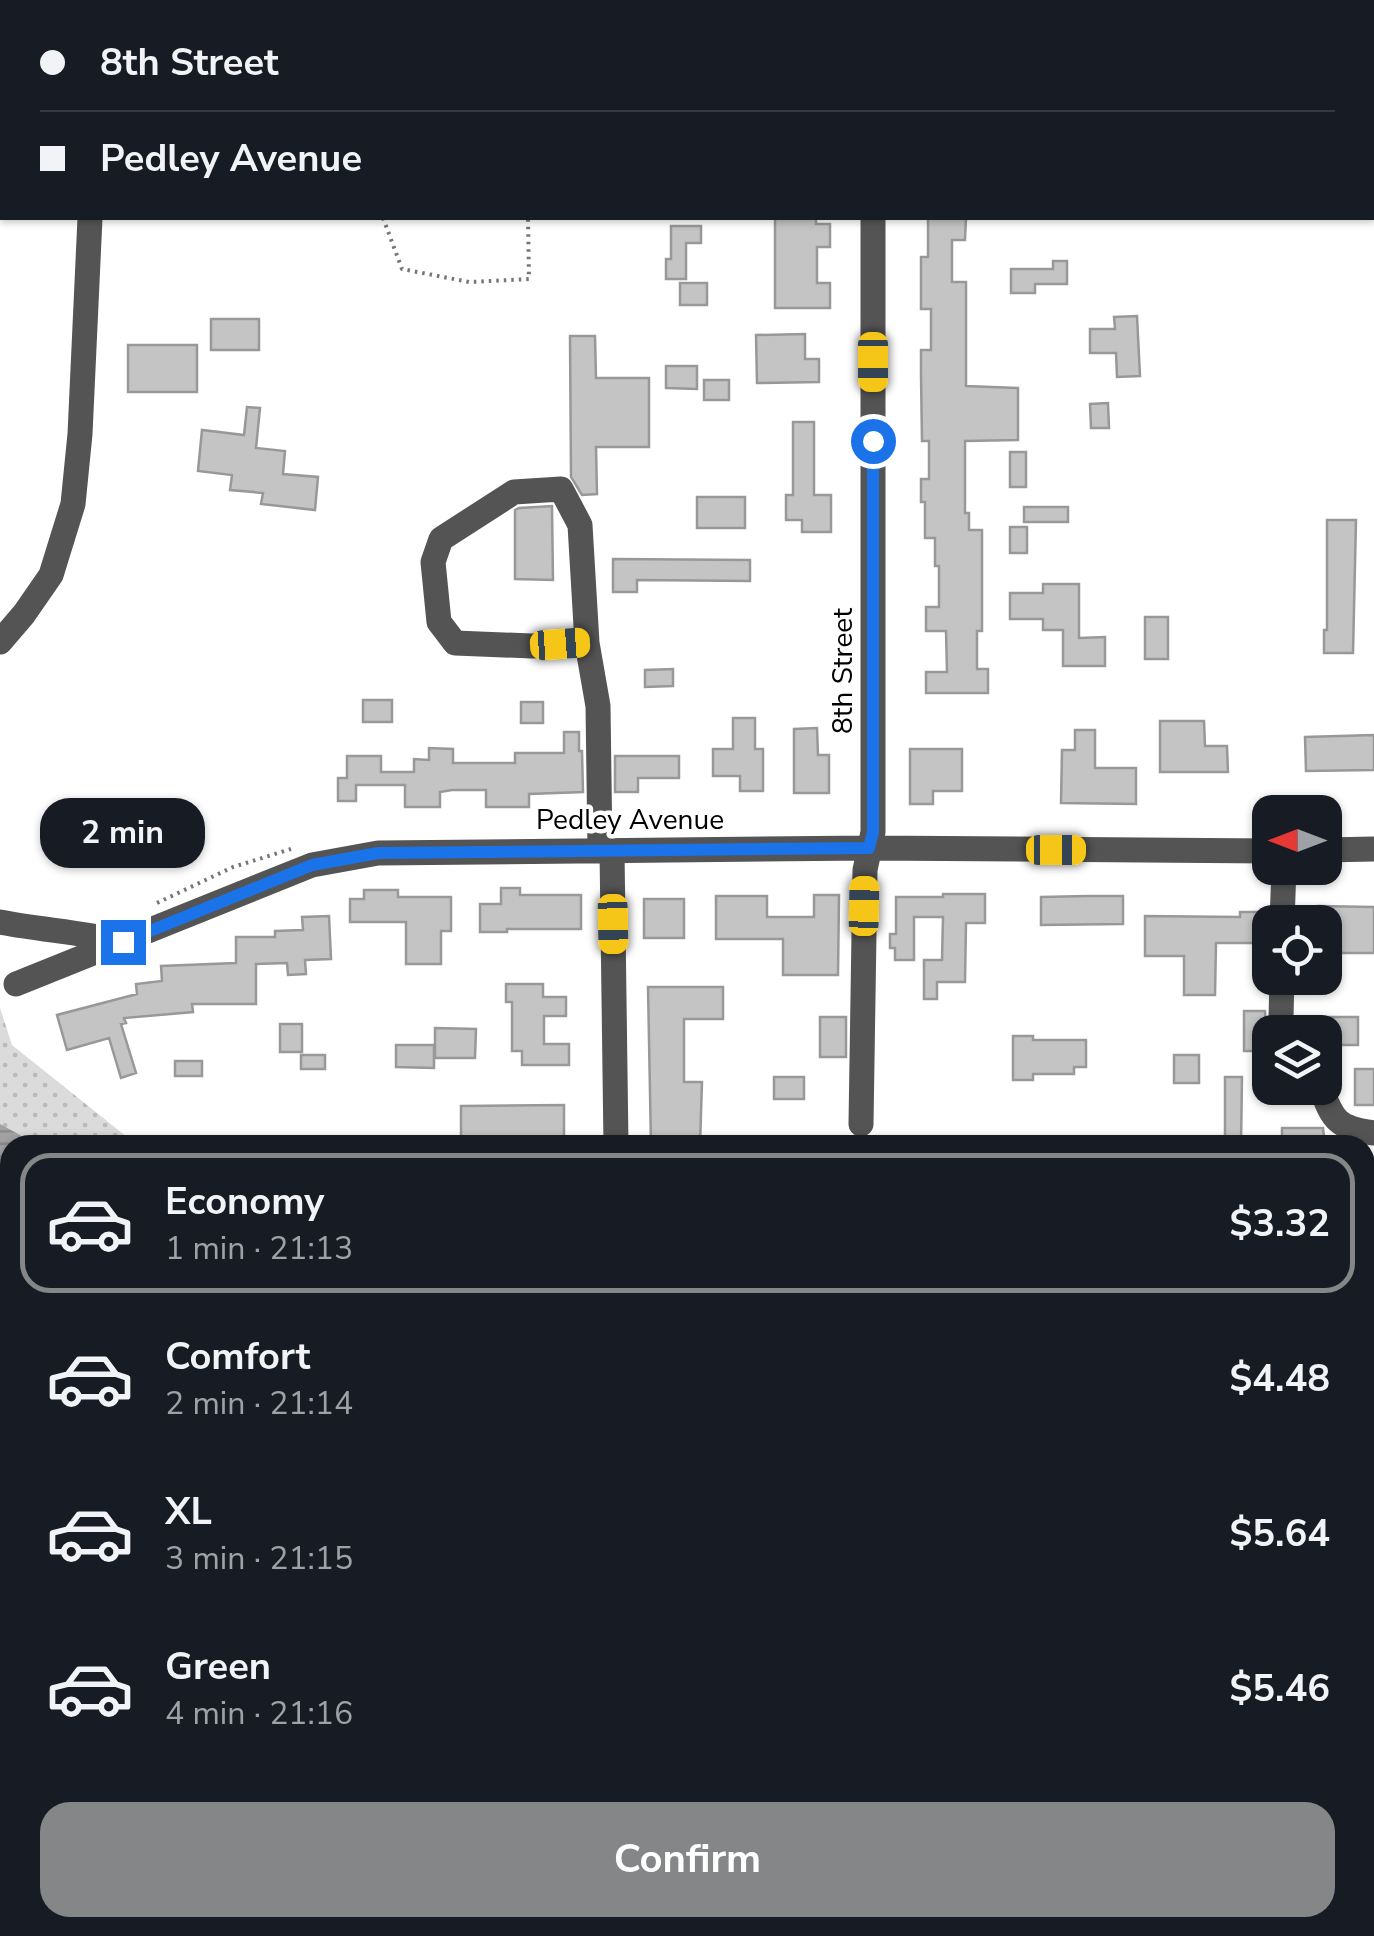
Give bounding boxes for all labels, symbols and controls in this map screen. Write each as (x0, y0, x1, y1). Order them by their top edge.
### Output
text: 8th Street (100, 37, 279, 88)
text: Pedley Avenue (100, 133, 362, 184)
car (858, 332, 888, 392)
route start (851, 419, 896, 464)
street label: 8th Street (824, 608, 862, 734)
car (529, 627, 591, 661)
north arrow (1252, 795, 1342, 885)
map controls (1252, 795, 1342, 1105)
callout: 2 min (41, 797, 206, 867)
street label: Pedley Avenue (536, 801, 724, 839)
text: 2 min (81, 811, 164, 854)
car (1026, 835, 1086, 865)
car (848, 876, 880, 936)
car (597, 894, 629, 954)
button: locate (1252, 905, 1342, 995)
route end (101, 920, 146, 965)
button: layers (1252, 1015, 1342, 1105)
text: Economy (165, 1176, 324, 1227)
icon: car (45, 1178, 135, 1268)
text: $3.32 (1229, 1198, 1330, 1249)
text: 1 min · 21:13 (165, 1227, 353, 1270)
text: Comfort (165, 1331, 310, 1382)
icon: car (45, 1333, 135, 1423)
text: $4.48 (1229, 1353, 1330, 1404)
text: 2 min · 21:14 (165, 1382, 353, 1425)
text: XL (165, 1486, 212, 1537)
icon: car (45, 1488, 135, 1578)
text: $5.64 (1229, 1508, 1330, 1559)
text: 3 min · 21:15 (165, 1537, 353, 1580)
text: Green (165, 1641, 271, 1692)
icon: car (45, 1643, 135, 1733)
text: $5.46 (1229, 1663, 1330, 1714)
text: 4 min · 21:16 (165, 1692, 353, 1735)
button: Confirm (40, 1802, 1335, 1917)

